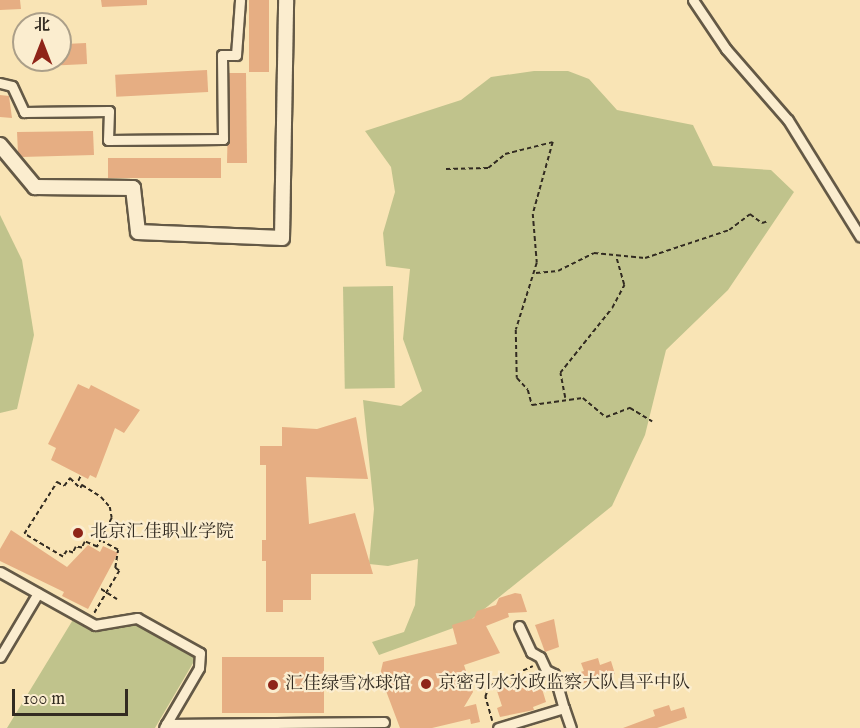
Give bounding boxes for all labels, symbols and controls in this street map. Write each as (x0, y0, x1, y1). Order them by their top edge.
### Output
north arrow (12, 12, 72, 72)
text: 北 (34, 16, 50, 36)
place label: 北京汇佳职业学院 (90, 522, 234, 544)
marker: 北京汇佳职业学院 (71, 526, 85, 540)
place label: 京密引水水政监察大队昌平中队 (438, 673, 690, 695)
place label: 汇佳绿雪冰球馆 (285, 674, 411, 696)
scale bar (15, 677, 130, 715)
marker: 京密引水水政监察大队昌平中队 (419, 677, 433, 691)
marker: 汇佳绿雪冰球馆 (266, 678, 280, 692)
text: 100 m (23, 688, 65, 711)

